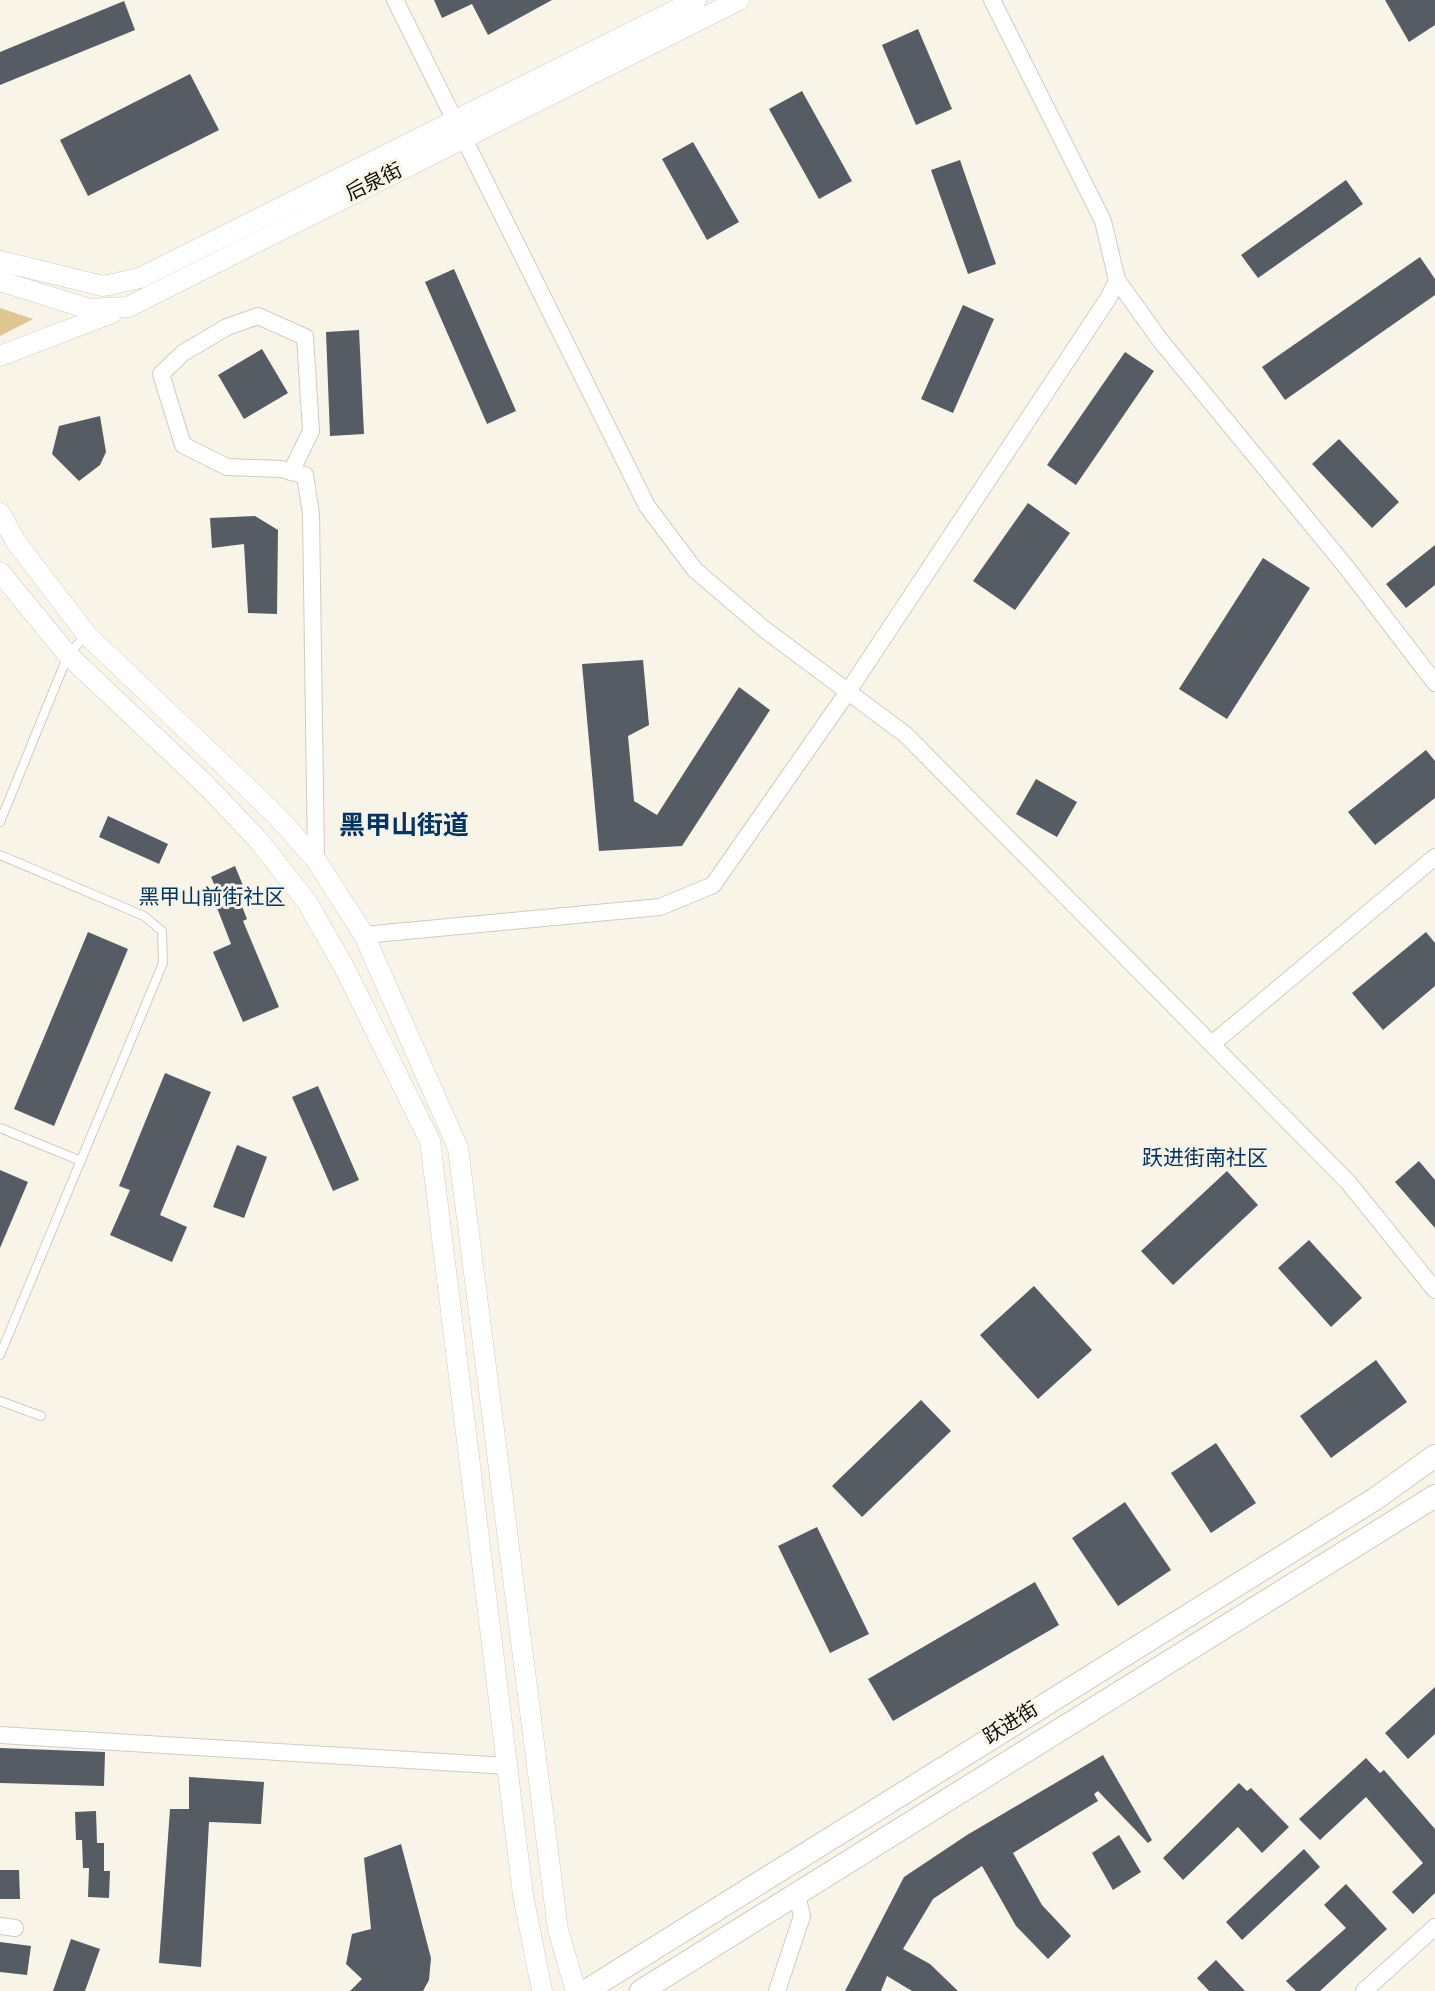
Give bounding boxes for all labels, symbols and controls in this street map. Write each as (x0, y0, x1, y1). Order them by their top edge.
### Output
street label: 后泉街 (343, 160, 407, 208)
district label: 黑甲山街道 (339, 813, 469, 845)
district label: 黑甲山前街社区 (139, 887, 285, 913)
district label: 跃进街南社区 (1142, 1148, 1268, 1174)
street label: 跃进街 (980, 1699, 1044, 1751)

